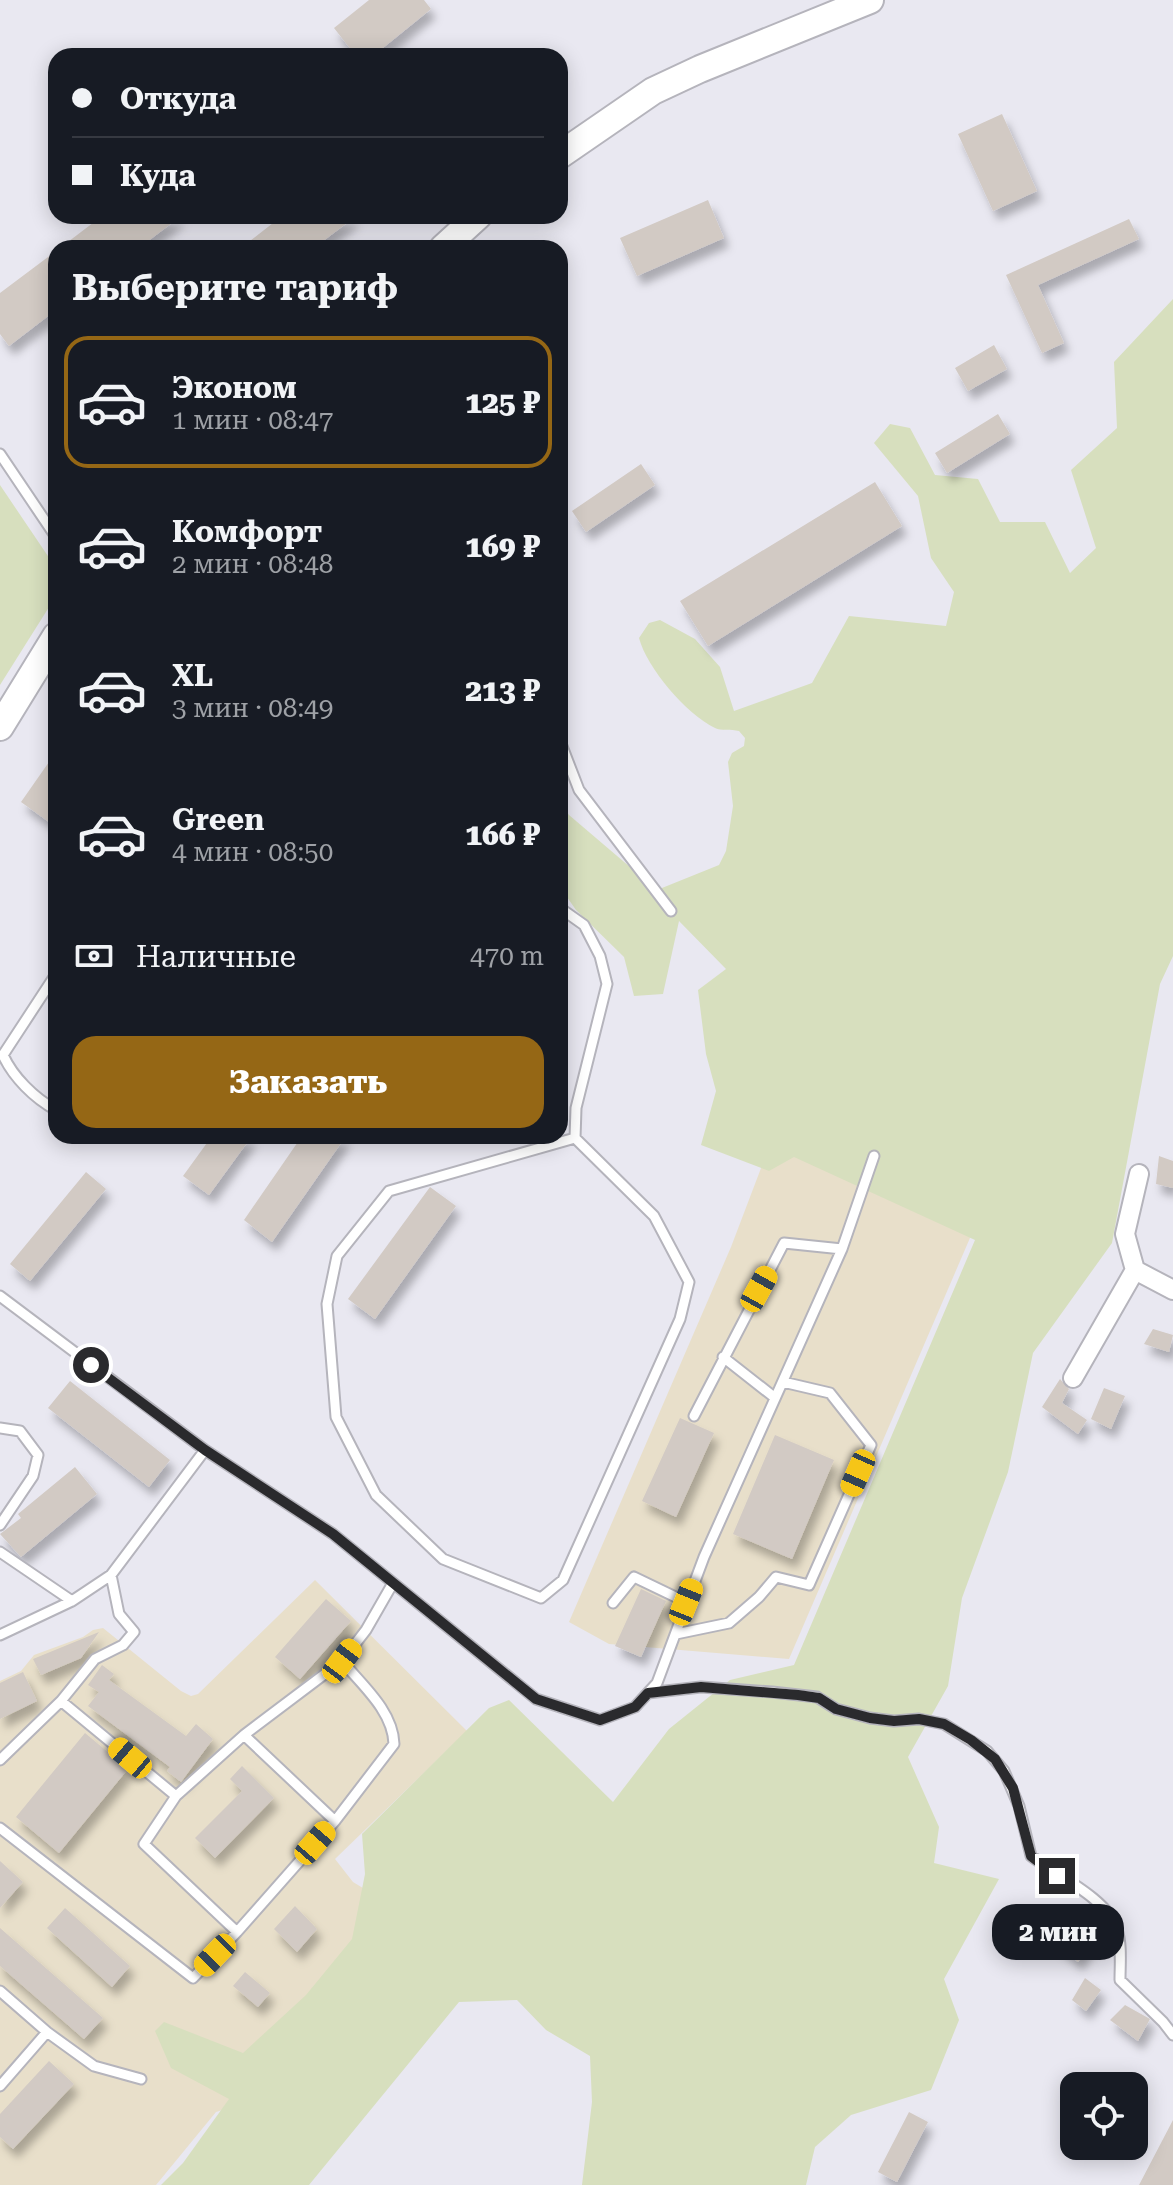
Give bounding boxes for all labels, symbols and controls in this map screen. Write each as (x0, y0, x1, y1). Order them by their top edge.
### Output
text: Откуда (120, 81, 236, 116)
text: Куда (120, 158, 196, 193)
text: Выберите тариф (72, 267, 398, 309)
icon: car (76, 366, 148, 438)
text: Эконом (172, 370, 297, 405)
text: 125 ₽ (465, 385, 540, 420)
text: 1 мин · 08:47 (172, 405, 333, 435)
icon: car (76, 510, 148, 582)
text: Комфорт (172, 514, 322, 549)
text: 169 ₽ (465, 529, 540, 564)
text: 2 мин · 08:48 (172, 549, 333, 579)
icon: car (76, 654, 148, 726)
text: XL (172, 658, 213, 693)
text: 213 ₽ (465, 673, 540, 708)
text: 3 мин · 08:49 (172, 693, 333, 723)
icon: car (76, 798, 148, 870)
text: Green (172, 802, 264, 837)
text: 166 ₽ (465, 817, 540, 852)
text: 4 мин · 08:50 (172, 837, 333, 867)
icon: cash (72, 934, 116, 978)
text: Наличные (136, 939, 296, 974)
text: 470 m (470, 941, 544, 971)
button: Заказать (72, 1036, 544, 1128)
car (737, 1262, 781, 1316)
route start (73, 1347, 109, 1383)
car (837, 1446, 879, 1500)
car (666, 1575, 706, 1629)
car (318, 1635, 366, 1687)
car (104, 1733, 156, 1783)
car (290, 1817, 340, 1869)
route end (1039, 1858, 1075, 1894)
callout: 2 мин (991, 1904, 1123, 1960)
text: 2 мин (1019, 1917, 1097, 1947)
car (190, 1929, 240, 1981)
map controls (1060, 2072, 1148, 2160)
button: locate (1060, 2072, 1148, 2160)

